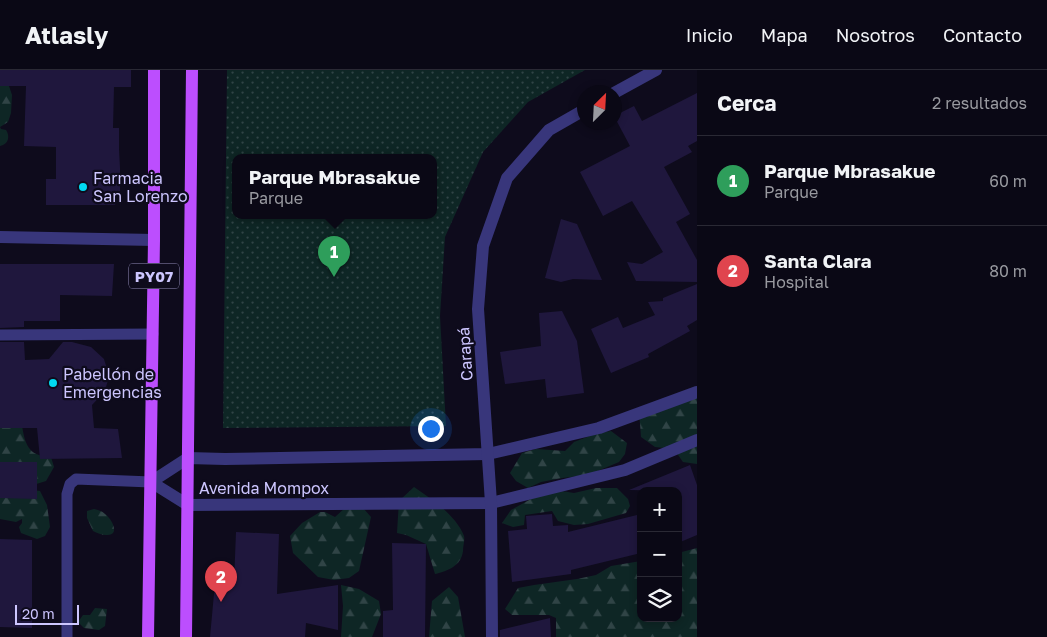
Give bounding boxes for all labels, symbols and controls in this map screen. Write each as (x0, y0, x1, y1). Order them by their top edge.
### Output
text: Atlasly (25, 20, 108, 49)
text: Inicio (686, 24, 733, 46)
text: Mapa (761, 24, 808, 46)
text: Nosotros (836, 24, 915, 46)
text: Contacto (943, 24, 1022, 46)
north arrow (577, 85, 622, 130)
text: Cerca (717, 90, 776, 116)
text: 2 resultados (932, 93, 1027, 113)
popup (232, 154, 437, 219)
text: Parque Mbrasakue (764, 159, 935, 182)
text: Parque Mbrasakue (249, 165, 420, 188)
place label: Farmacia San Lorenzo (93, 168, 188, 206)
text: 1 (729, 171, 737, 191)
text: 60 m (989, 171, 1027, 191)
marker: Farmacia San Lorenzo (77, 181, 89, 193)
text: Parque (764, 182, 818, 202)
text: Parque (249, 188, 303, 208)
pin: 1 (318, 236, 350, 277)
text: Santa Clara (764, 249, 872, 272)
text: 2 (728, 261, 738, 281)
text: 80 m (989, 261, 1027, 281)
road number: PY07 (129, 264, 179, 288)
text: Hospital (764, 272, 829, 292)
street label: Carapá (453, 326, 477, 382)
place label: Pabellón de Emergencias (63, 364, 162, 402)
marker: Pabellón de Emergencias (47, 377, 59, 389)
your location (418, 416, 444, 442)
street label: Avenida Mompox (199, 478, 329, 498)
map controls (637, 487, 682, 622)
button: + (637, 487, 682, 532)
button: − (637, 532, 682, 577)
pin: 2 (205, 561, 237, 602)
button: layers (637, 577, 682, 622)
scale bar (15, 602, 79, 625)
text: 20 m (22, 605, 55, 622)

